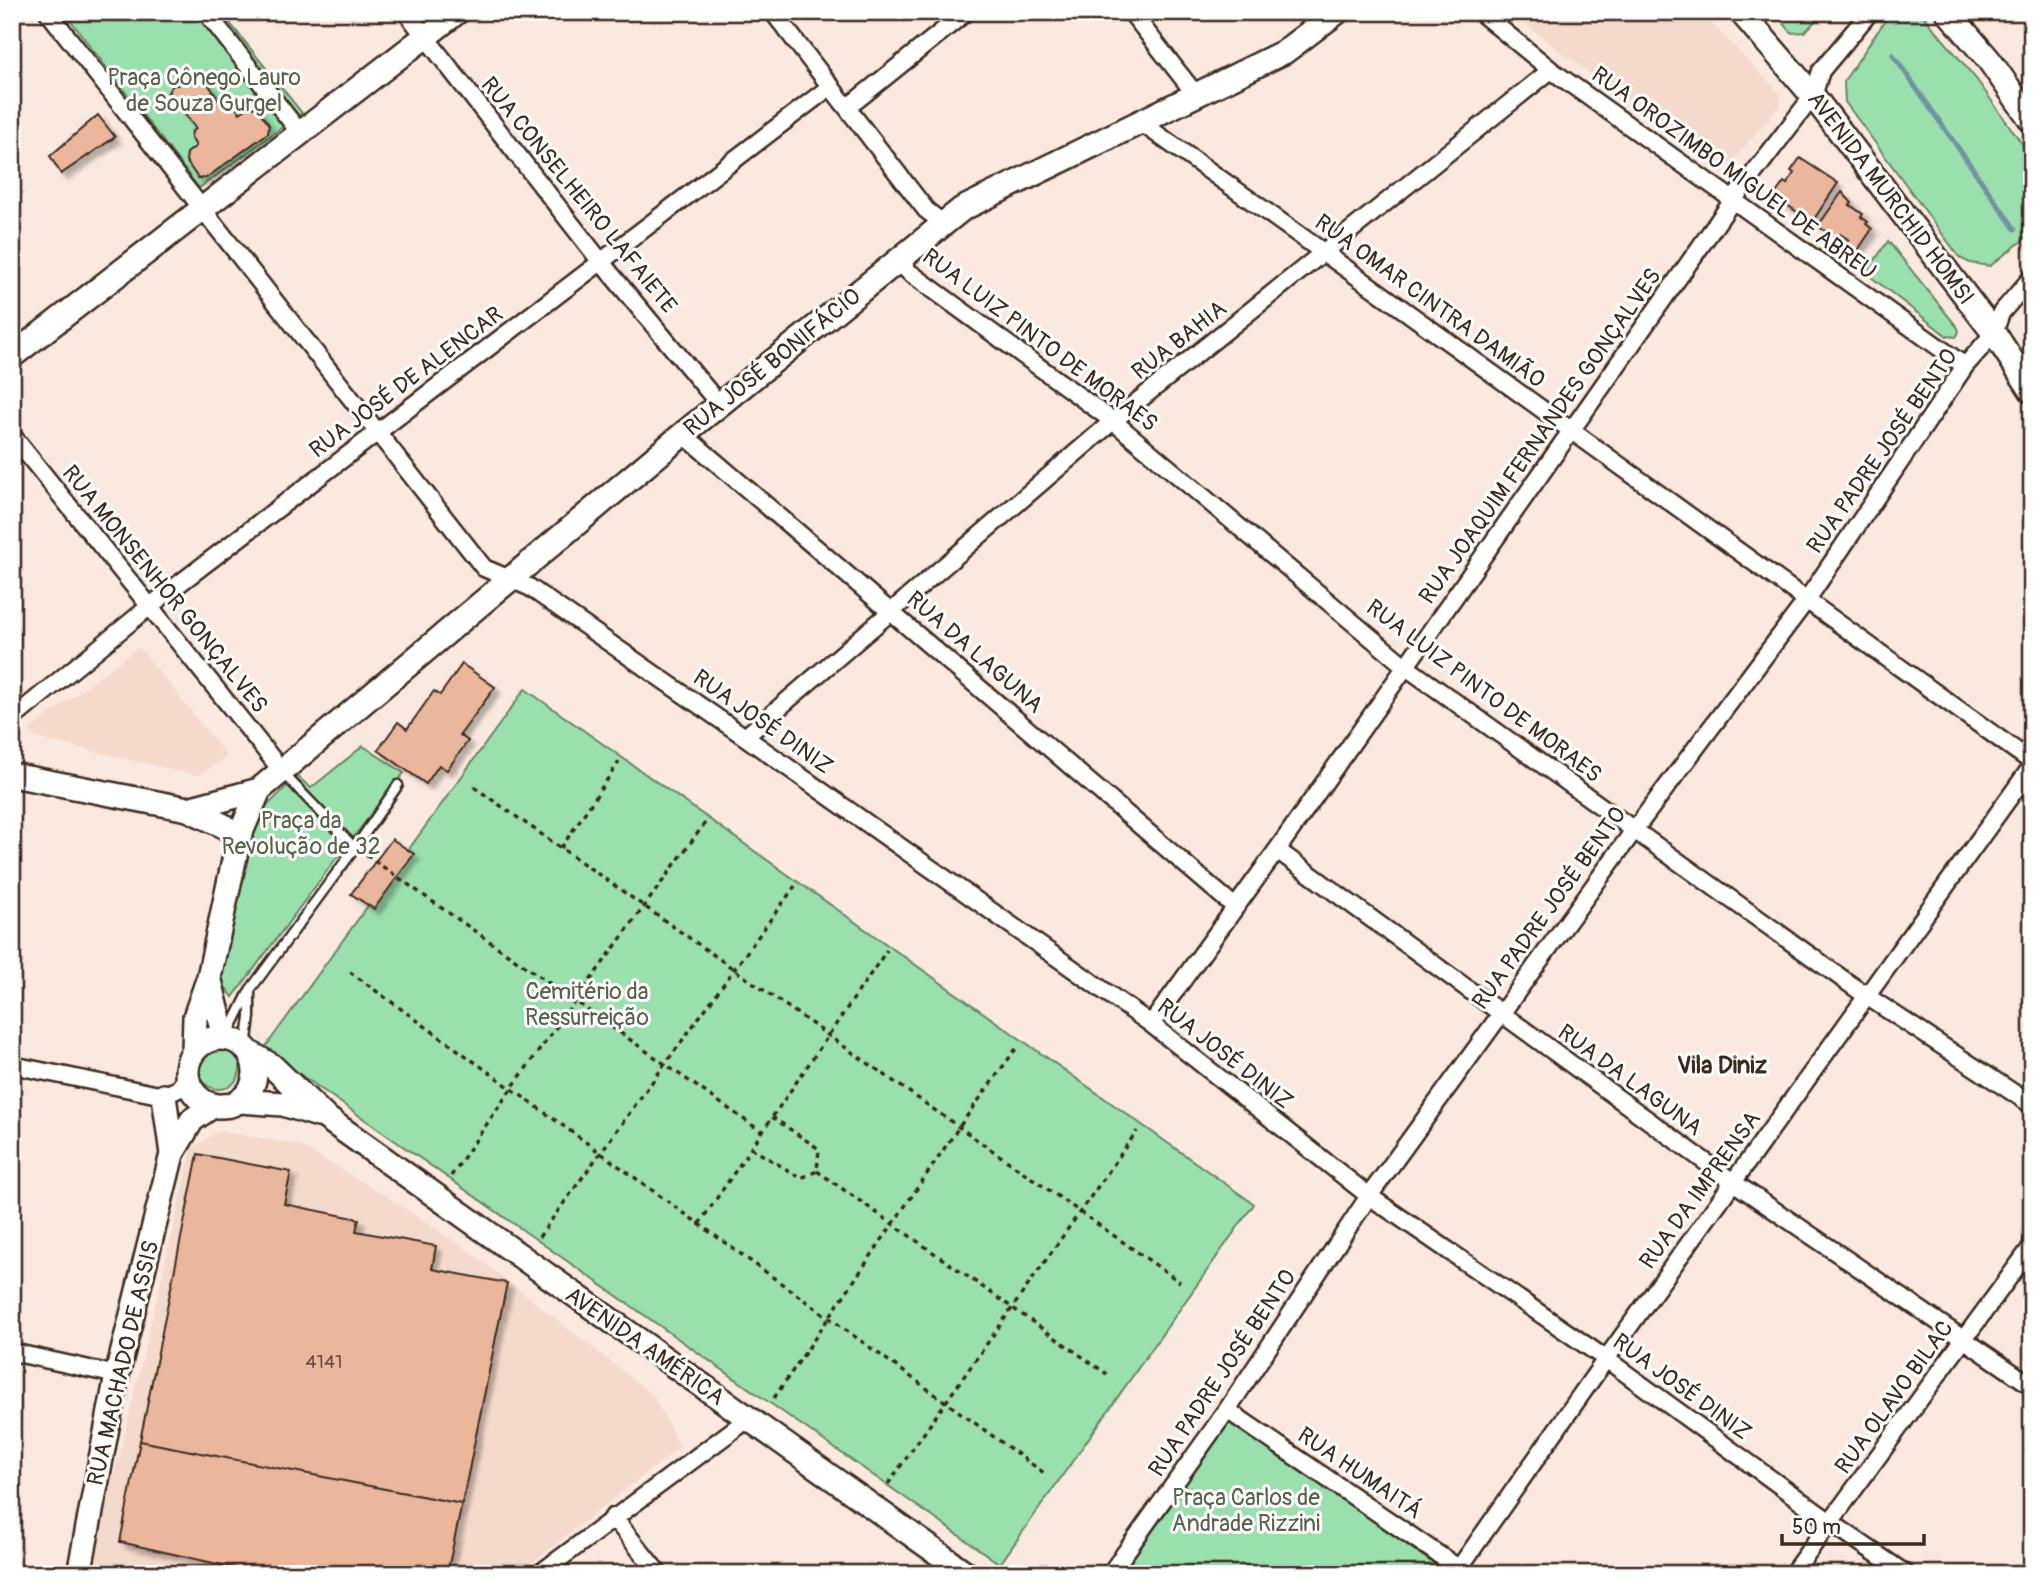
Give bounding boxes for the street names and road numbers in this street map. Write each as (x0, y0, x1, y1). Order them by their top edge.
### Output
street label: RUA OROZIMBO MIGUEL DE ABREU (1586, 60, 1882, 286)
street label: RUA CONSELHEIRO LAFAIETE (475, 71, 683, 319)
street label: AVENIDA MURCHID HOMSI (1801, 85, 1981, 311)
street label: RUA OMAR CINTRA DAMIÃO (1309, 208, 1551, 394)
street label: RUA LUIZ PINTO DE MORAES (917, 242, 1163, 438)
street label: RUA JOAQUIM FERNANDES GONÇALVES (1413, 263, 1667, 609)
street label: RUA JOSÉ BONIFÁCIO (678, 282, 866, 442)
street label: RUA BAHIA (1126, 294, 1232, 386)
street label: RUA JOSÉ DE ALENCAR (303, 300, 509, 464)
street label: RUA PADRE JOSÉ BENTO (1800, 343, 1964, 559)
street label: RUA MONSENHOR GONÇALVES (56, 459, 274, 719)
street label: RUA DA LAGUNA (901, 585, 1049, 719)
street label: RUA LUIZ PINTO DE MORAES (1361, 593, 1607, 789)
street label: RUA JOSÉ DINIZ (688, 663, 839, 781)
street label: RUA PADRE JOSÉ BENTO (1466, 801, 1632, 1015)
street label: RUA JOSÉ DINIZ (1151, 992, 1299, 1116)
street label: RUA DA LAGUNA (1552, 1018, 1708, 1142)
street label: RUA DA IMPRENSA (1633, 1105, 1767, 1275)
street label: RUA MACHADO DE ASSIS (81, 1238, 165, 1488)
street label: RUA PADRE JOSÉ BENTO (1142, 1264, 1302, 1482)
street label: AVENIDA AMÉRICA (560, 1280, 730, 1412)
street label: RUA OLAVO BILAC (1829, 1314, 1959, 1480)
street label: RUA JOSÉ DINIZ (1607, 1327, 1757, 1447)
street label: RUA HUMAITÁ (1292, 1421, 1428, 1525)

